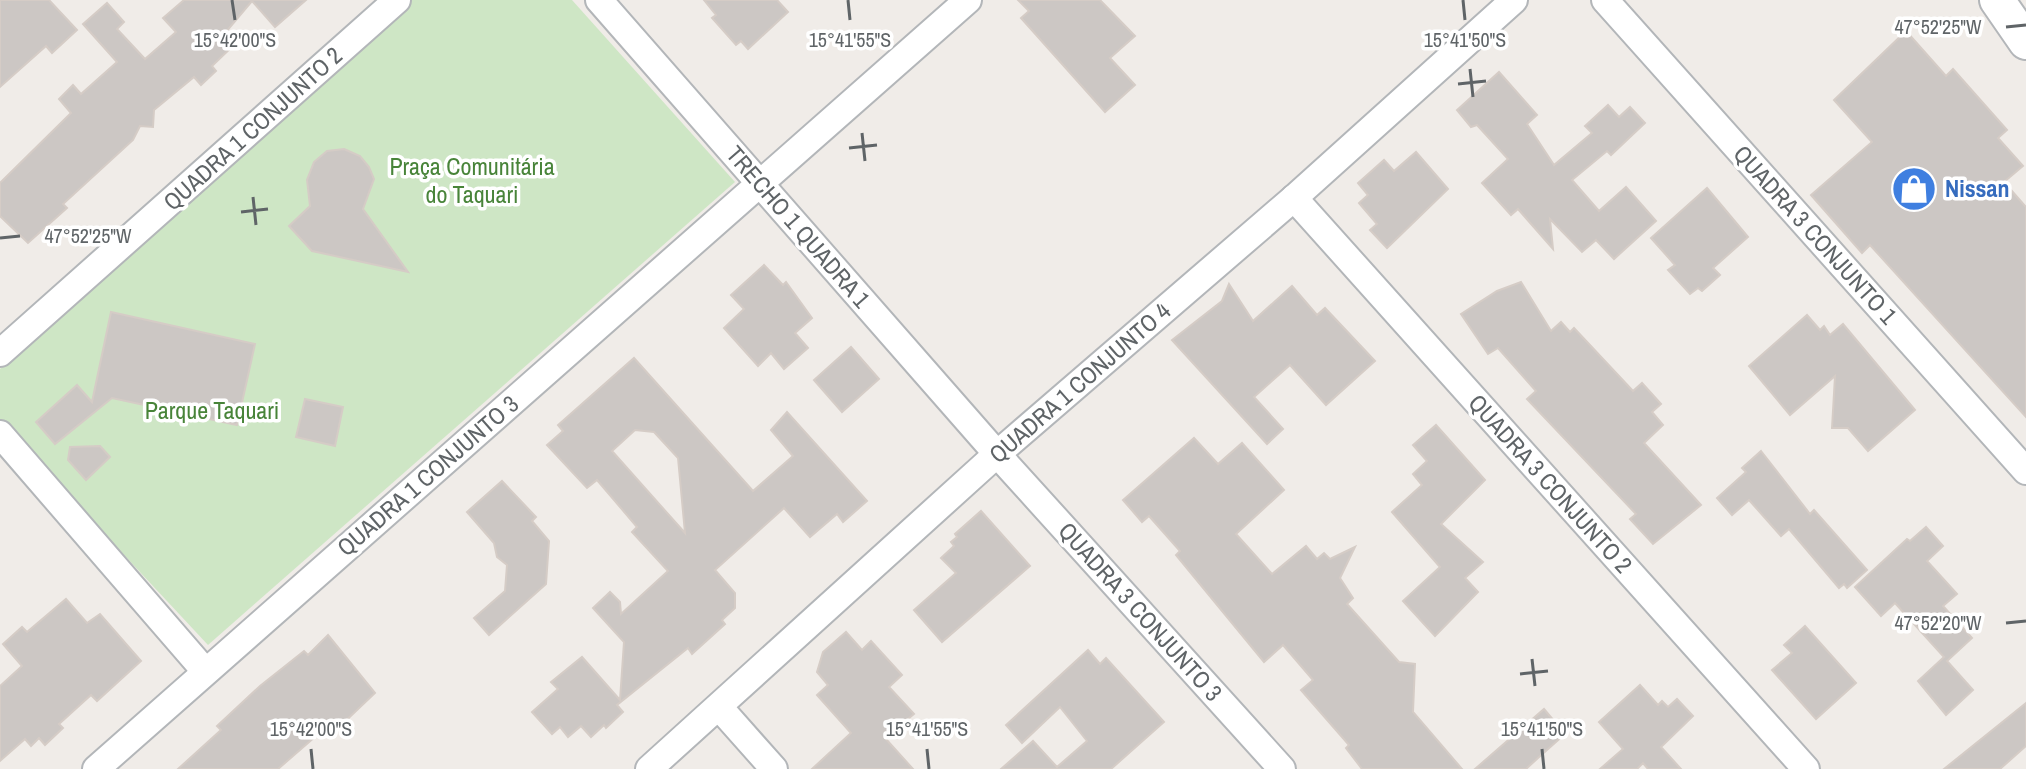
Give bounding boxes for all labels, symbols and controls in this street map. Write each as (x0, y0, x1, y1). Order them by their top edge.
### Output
text: 47°52'25"W (1894, 13, 1982, 40)
text: 15°42'00"S (194, 26, 276, 53)
text: 15°41'55"S (809, 26, 891, 53)
text: 15°41'50"S (1424, 26, 1506, 53)
street label: QUADRA 1 CONJUNTO 2 (156, 39, 349, 217)
street label: QUADRA 3 CONJUNTO 1 (1727, 138, 1905, 331)
street label: TRECHO 1 QUADRA 1 (720, 139, 878, 314)
park label: Praça Comunitária do Taquari (389, 150, 555, 210)
shop icon: Nissan (1890, 165, 1938, 213)
place label: Nissan (1945, 172, 2010, 204)
text: 47°52'25"W (44, 222, 132, 249)
street label: QUADRA 1 CONJUNTO 4 (982, 295, 1177, 470)
street label: QUADRA 3 CONJUNTO 2 (1462, 387, 1640, 580)
street label: QUADRA 1 CONJUNTO 3 (330, 388, 525, 563)
park label: Parque Taquari (145, 394, 279, 426)
street label: QUADRA 3 CONJUNTO 3 (1052, 515, 1230, 708)
text: 47°52'20"W (1894, 609, 1982, 636)
text: 15°42'00"S (270, 715, 352, 742)
text: 15°41'55"S (886, 715, 968, 742)
text: 15°41'50"S (1501, 715, 1583, 742)

